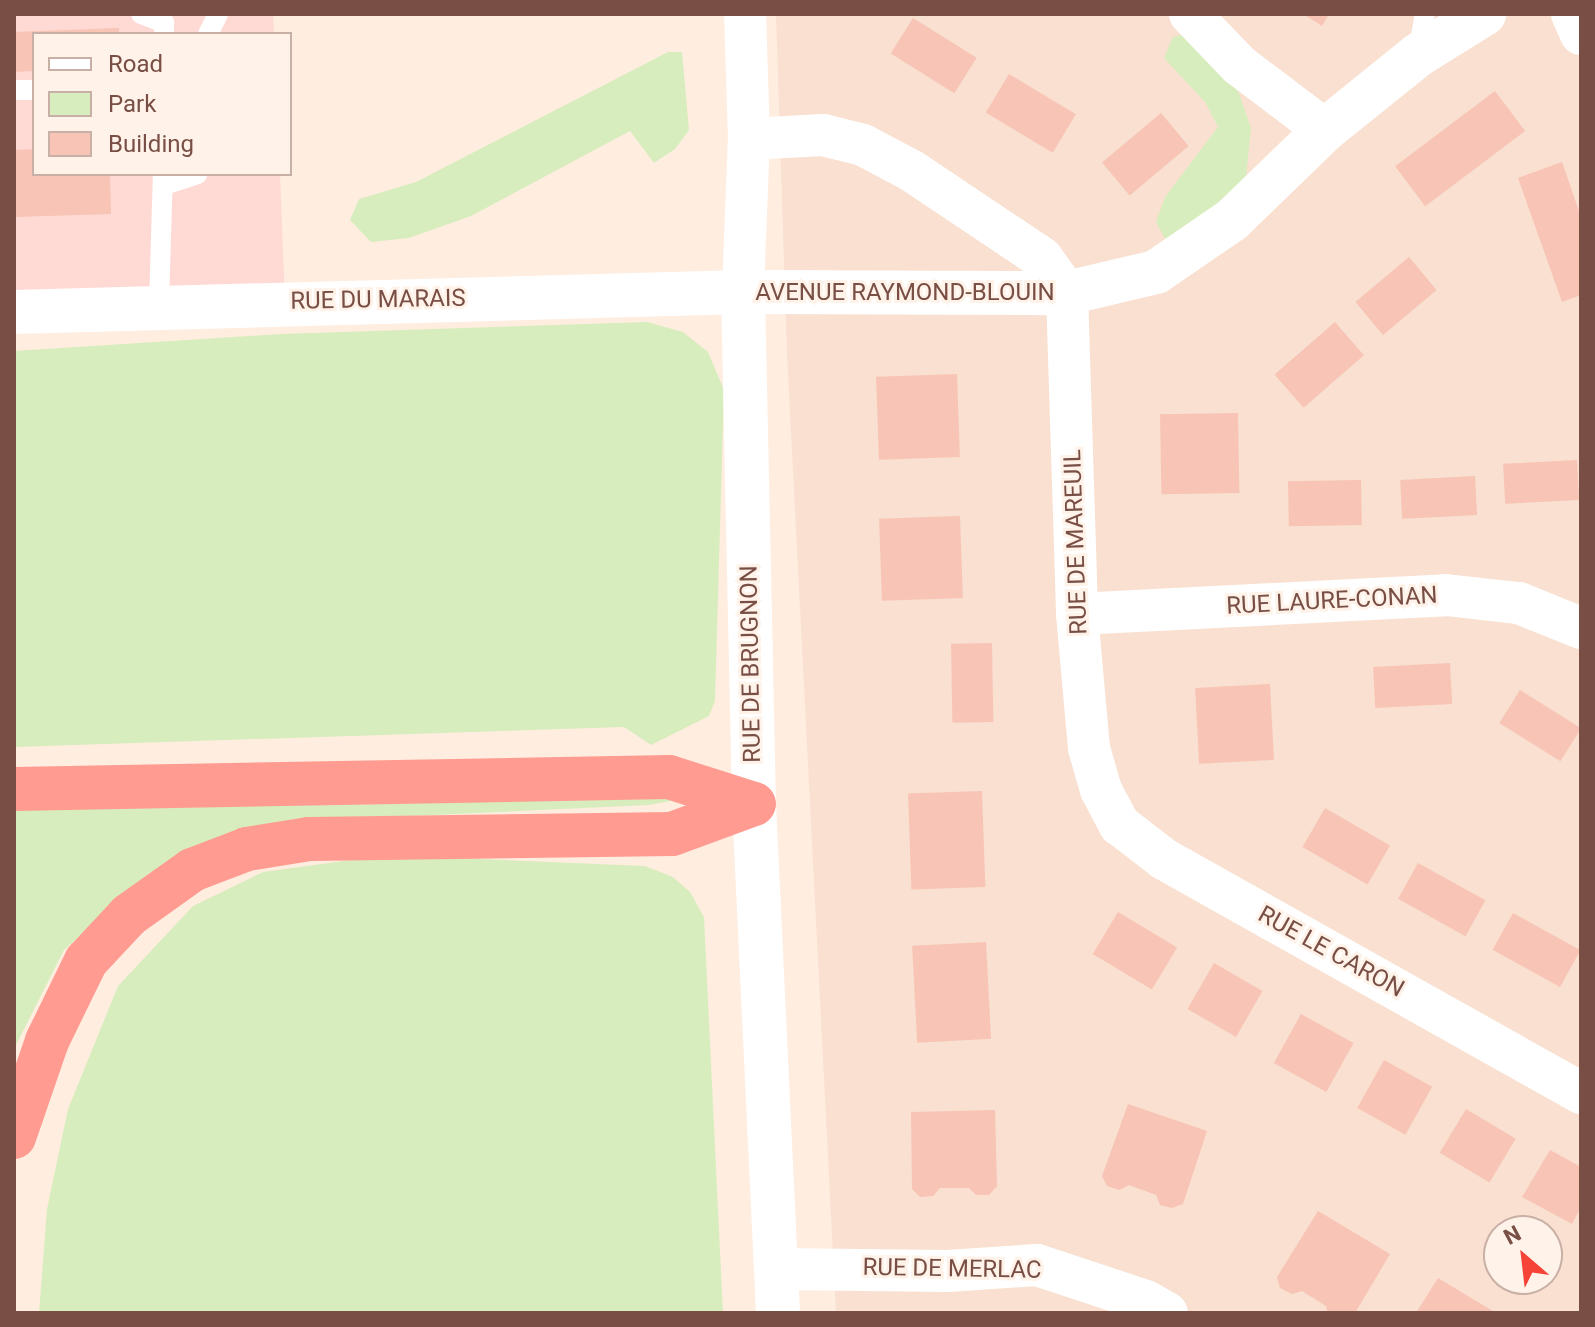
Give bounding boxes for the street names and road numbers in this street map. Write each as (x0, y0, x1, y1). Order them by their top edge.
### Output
street label: AVENUE RAYMOND-BLOUIN (755, 279, 1055, 307)
street label: RUE DU MARAIS (290, 284, 466, 316)
street label: RUE DE MAREUIL (1058, 449, 1094, 635)
street label: RUE DE BRUGNON (735, 565, 767, 763)
street label: RUE LAURE-CONAN (1226, 581, 1438, 621)
street label: RUE LE CARON (1253, 900, 1409, 1004)
street label: RUE DE MERLAC (862, 1253, 1042, 1285)

